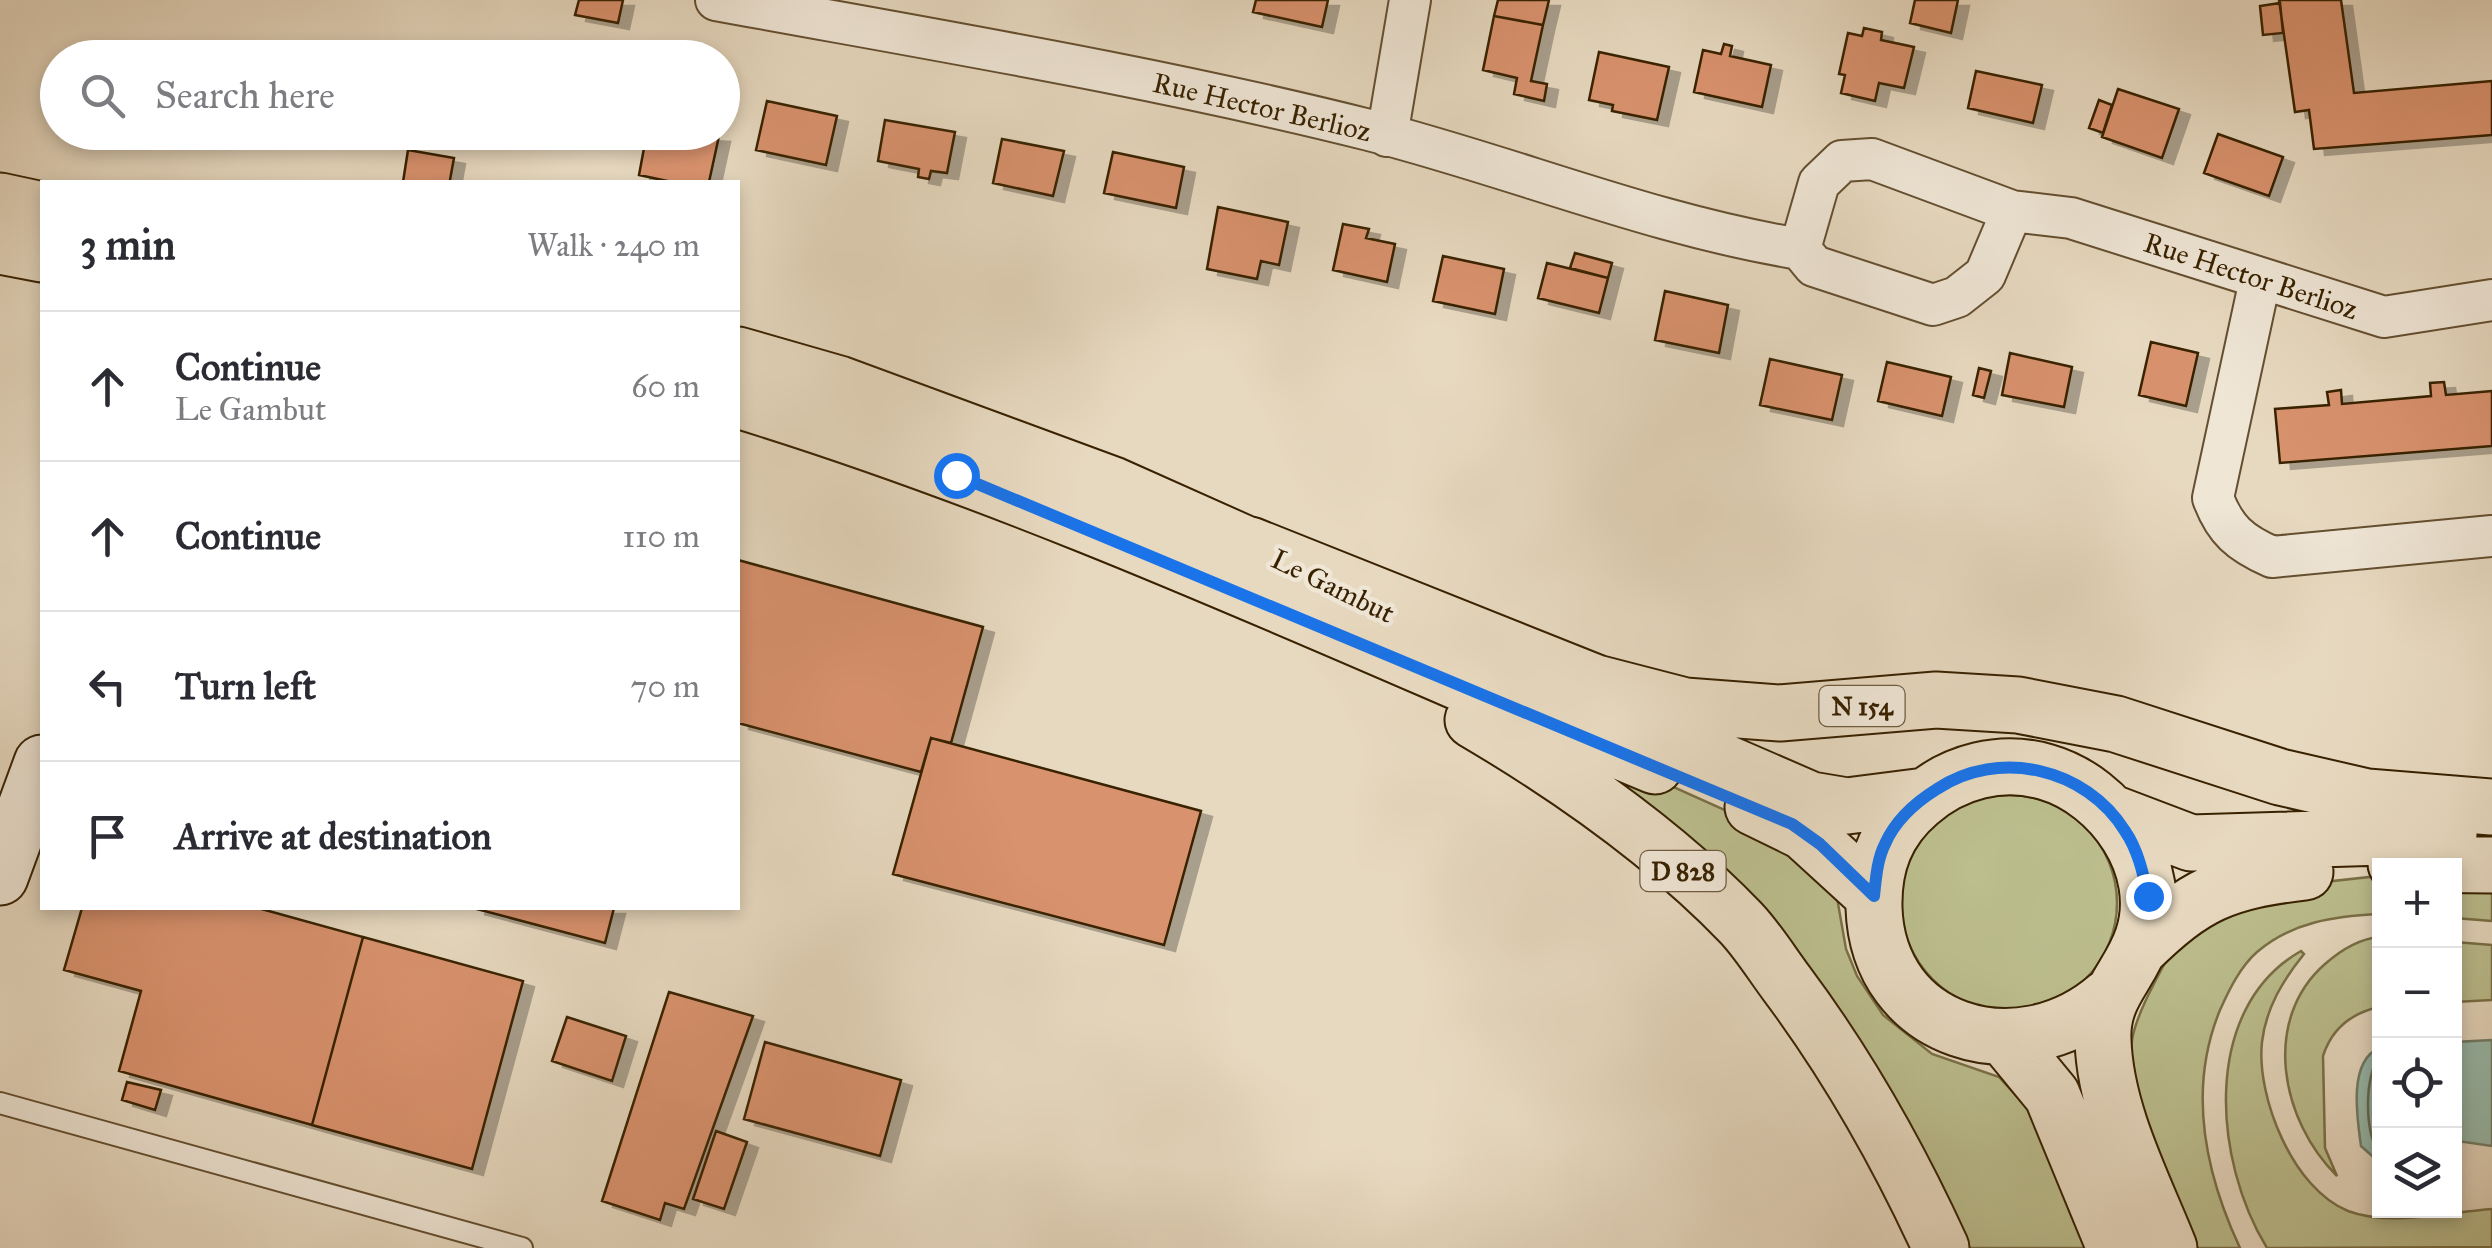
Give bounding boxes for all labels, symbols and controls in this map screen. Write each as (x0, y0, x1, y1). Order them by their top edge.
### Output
search box (40, 40, 740, 150)
street label: Rue Hector Berlioz (1149, 65, 1375, 149)
icon: search (75, 68, 130, 123)
text: Search here (155, 72, 335, 118)
text: 3 min (80, 219, 175, 271)
street label: Rue Hector Berlioz (2140, 225, 2363, 327)
text: Walk · 240 m (527, 226, 700, 265)
text: Continue (175, 344, 321, 390)
icon: ahead (80, 359, 135, 414)
text: 60 m (631, 367, 700, 406)
text: Le Gambut (175, 390, 326, 429)
route start (934, 453, 980, 499)
icon: ahead (80, 509, 135, 564)
text: Continue (175, 513, 321, 559)
text: 110 m (622, 517, 700, 556)
street label: Le Gambut (1266, 541, 1400, 631)
icon: left (80, 659, 135, 714)
text: Turn left (175, 663, 316, 709)
text: 70 m (631, 667, 700, 706)
road number: N 154 (1820, 686, 1904, 726)
icon: arrive (80, 809, 135, 864)
text: Arrive at destination (175, 813, 492, 859)
road number: D 828 (1640, 851, 1726, 891)
map controls (2372, 858, 2462, 1218)
button: + (2372, 858, 2462, 948)
route end (2126, 874, 2172, 920)
button: − (2372, 948, 2462, 1038)
button: locate (2372, 1038, 2462, 1128)
button: layers (2372, 1128, 2462, 1218)

